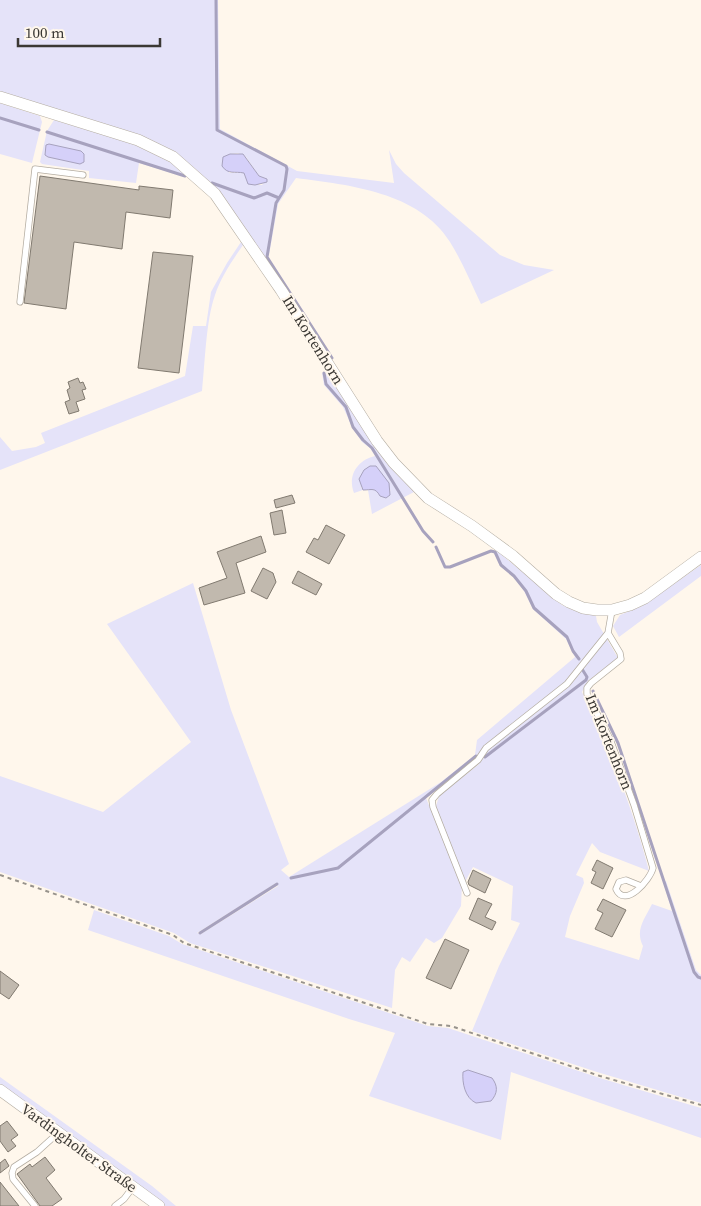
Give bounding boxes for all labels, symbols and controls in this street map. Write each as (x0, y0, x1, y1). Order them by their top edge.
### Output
scale bar (18, 15, 160, 47)
text: 100 m (25, 22, 65, 43)
street label: Im Kortenhorn (278, 291, 349, 388)
street label: Im Kortenhorn (581, 691, 638, 793)
street label: Vardingholter Straße (17, 1098, 142, 1197)

